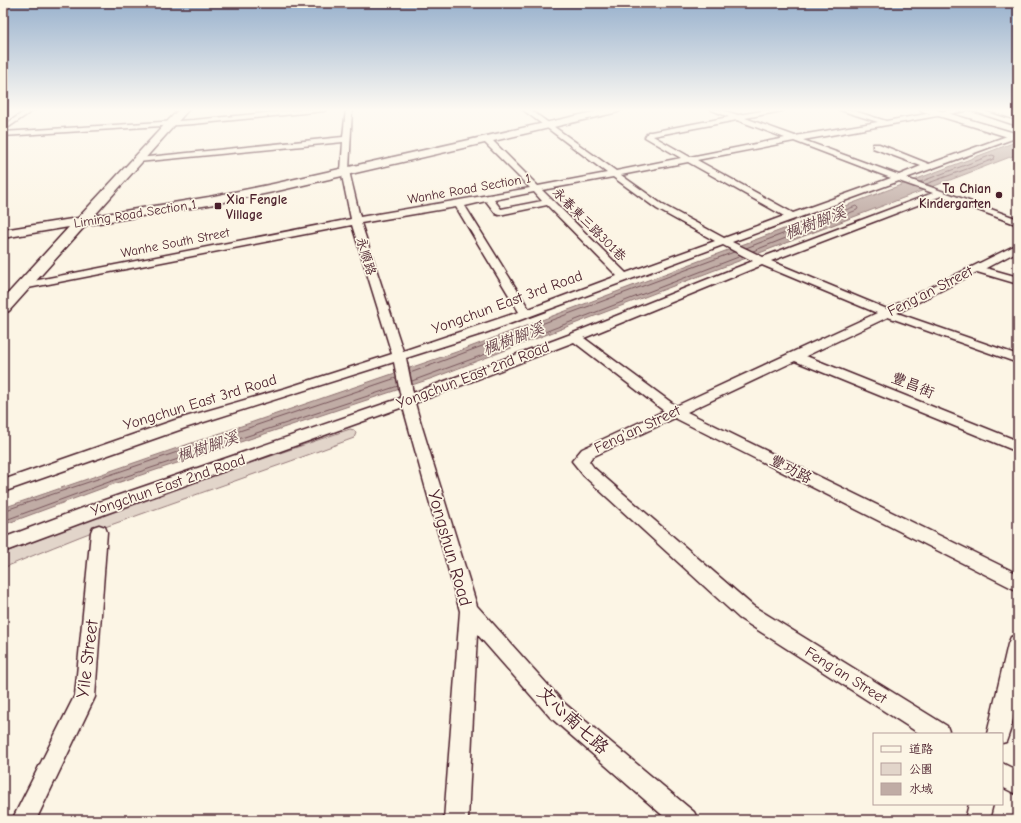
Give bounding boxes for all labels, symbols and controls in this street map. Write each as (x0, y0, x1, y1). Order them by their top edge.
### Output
street label: Wanhe Road Section 1 (406, 170, 532, 207)
place label: Ta Chian Kindergarten (919, 181, 991, 211)
street label: 永春東三路301巷 (550, 185, 629, 264)
marker: Ta Chian Kindergarten (994, 190, 1004, 200)
place label: Xia Fengle Village (226, 192, 288, 222)
street label: Liming Road Section 1 (73, 196, 198, 231)
marker: Xia Fengle Village (213, 201, 223, 211)
water label: 楓樹腳溪 (782, 203, 849, 243)
street label: Wanhe South Street (119, 224, 232, 260)
street label: 永順路 (354, 235, 379, 277)
street label: Feng'an Street (884, 262, 976, 320)
street label: Yongchun East 3rd Road (429, 266, 585, 338)
water label: 楓樹腳溪 (480, 319, 547, 359)
street label: Yongchun East 2nd Road (394, 338, 552, 412)
street label: 豐昌街 (889, 368, 937, 402)
street label: Yongchun East 3rd Road (121, 370, 279, 434)
street label: Feng'an Street (591, 401, 684, 457)
water label: 楓樹腳溪 (174, 428, 241, 466)
street label: Yongchun East 2nd Road (88, 450, 248, 520)
street label: 豐功路 (767, 451, 815, 487)
street label: Yongshun Road (423, 488, 476, 609)
street label: Yile Street (72, 618, 103, 699)
street label: Feng'an Street (802, 643, 891, 708)
street label: 文心南七路 (533, 682, 613, 759)
legend (873, 733, 1003, 805)
text: 道路 (909, 742, 933, 756)
text: 公園 (909, 762, 933, 776)
text: 水域 (909, 782, 933, 796)

